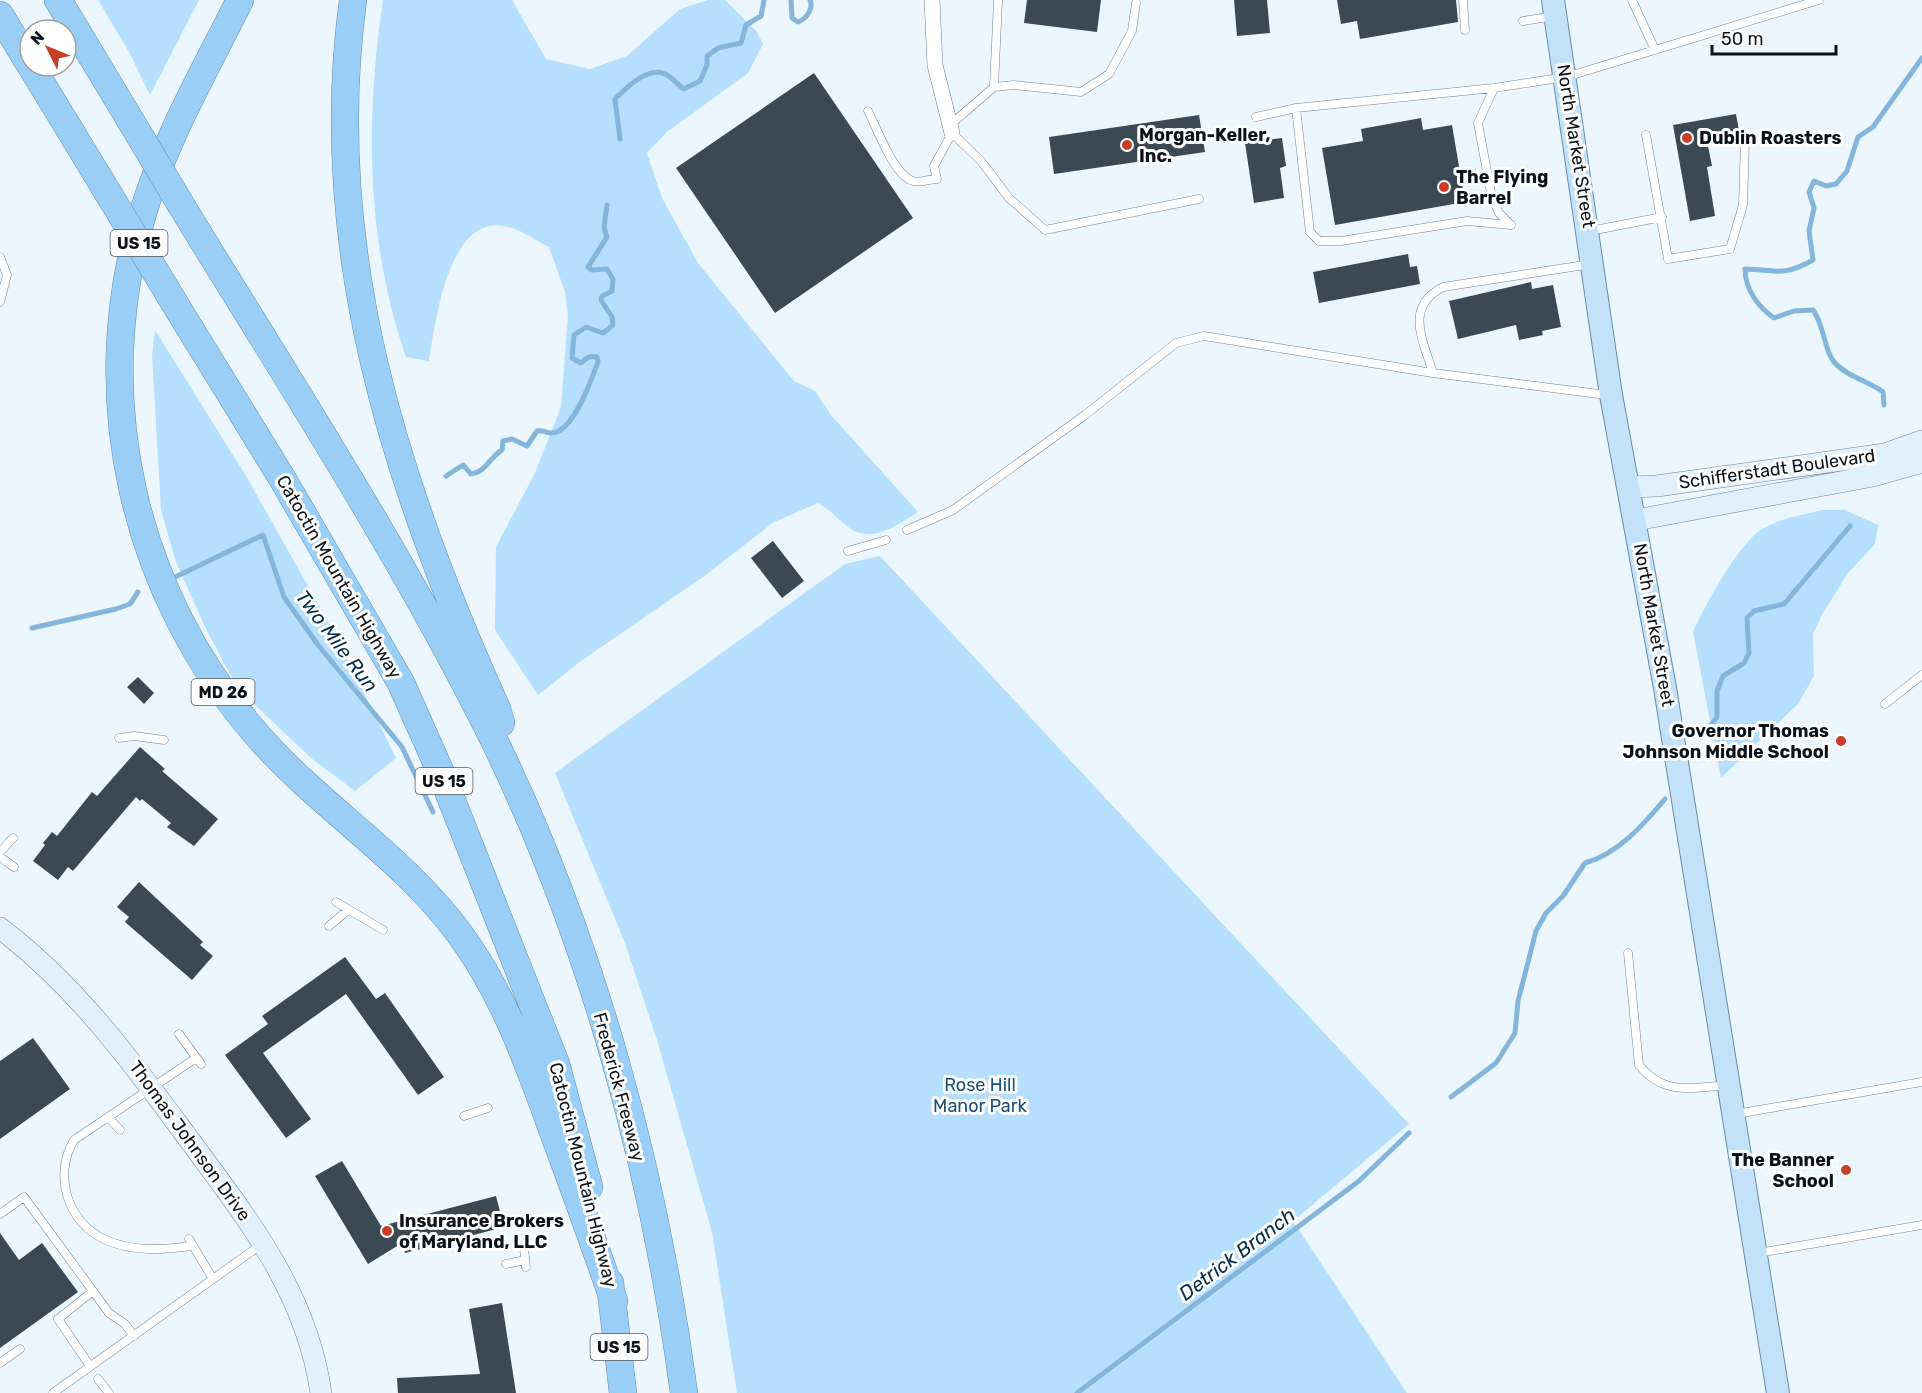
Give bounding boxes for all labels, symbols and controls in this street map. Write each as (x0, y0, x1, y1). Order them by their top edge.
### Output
north arrow (18, 18, 78, 78)
scale bar (1712, 18, 1836, 56)
text: N (27, 27, 48, 49)
text: 50 m (1721, 28, 1764, 50)
street label: North Market Street (1552, 63, 1600, 229)
place label: Morgan-Keller, Inc. (1139, 124, 1270, 167)
place label: Dublin Roasters (1699, 127, 1842, 149)
marker: Dublin Roasters (1680, 131, 1694, 145)
marker: Morgan-Keller, Inc. (1120, 138, 1134, 152)
place label: The Flying Barrel (1456, 166, 1548, 209)
marker: The Flying Barrel (1437, 180, 1451, 194)
road number: US 15 (110, 230, 168, 256)
street label: Schifferstadt Boulevard (1677, 444, 1877, 494)
street label: Catoctin Mountain Highway (272, 471, 406, 683)
street label: North Market Street (1629, 542, 1679, 708)
water label: Two Mile Run (291, 585, 383, 697)
road number: MD 26 (192, 679, 254, 705)
place label: Governor Thomas Johnson Middle School (1622, 720, 1829, 763)
marker: Governor Thomas Johnson Middle School (1834, 734, 1848, 748)
road number: US 15 (416, 768, 472, 794)
street label: Frederick Freeway (589, 1010, 649, 1164)
street label: Thomas Johnson Drive (124, 1057, 256, 1225)
street label: Catoctin Mountain Highway (544, 1060, 622, 1290)
park label: Rose Hill Manor Park (933, 1074, 1028, 1117)
place label: The Banner School (1731, 1149, 1834, 1192)
marker: The Banner School (1839, 1163, 1853, 1177)
water label: Detrick Branch (1174, 1203, 1300, 1305)
place label: Insurance Brokers of Maryland, LLC (399, 1210, 564, 1253)
marker: Insurance Brokers of Maryland, LLC (380, 1224, 394, 1238)
road number: US 15 (590, 1334, 648, 1360)

